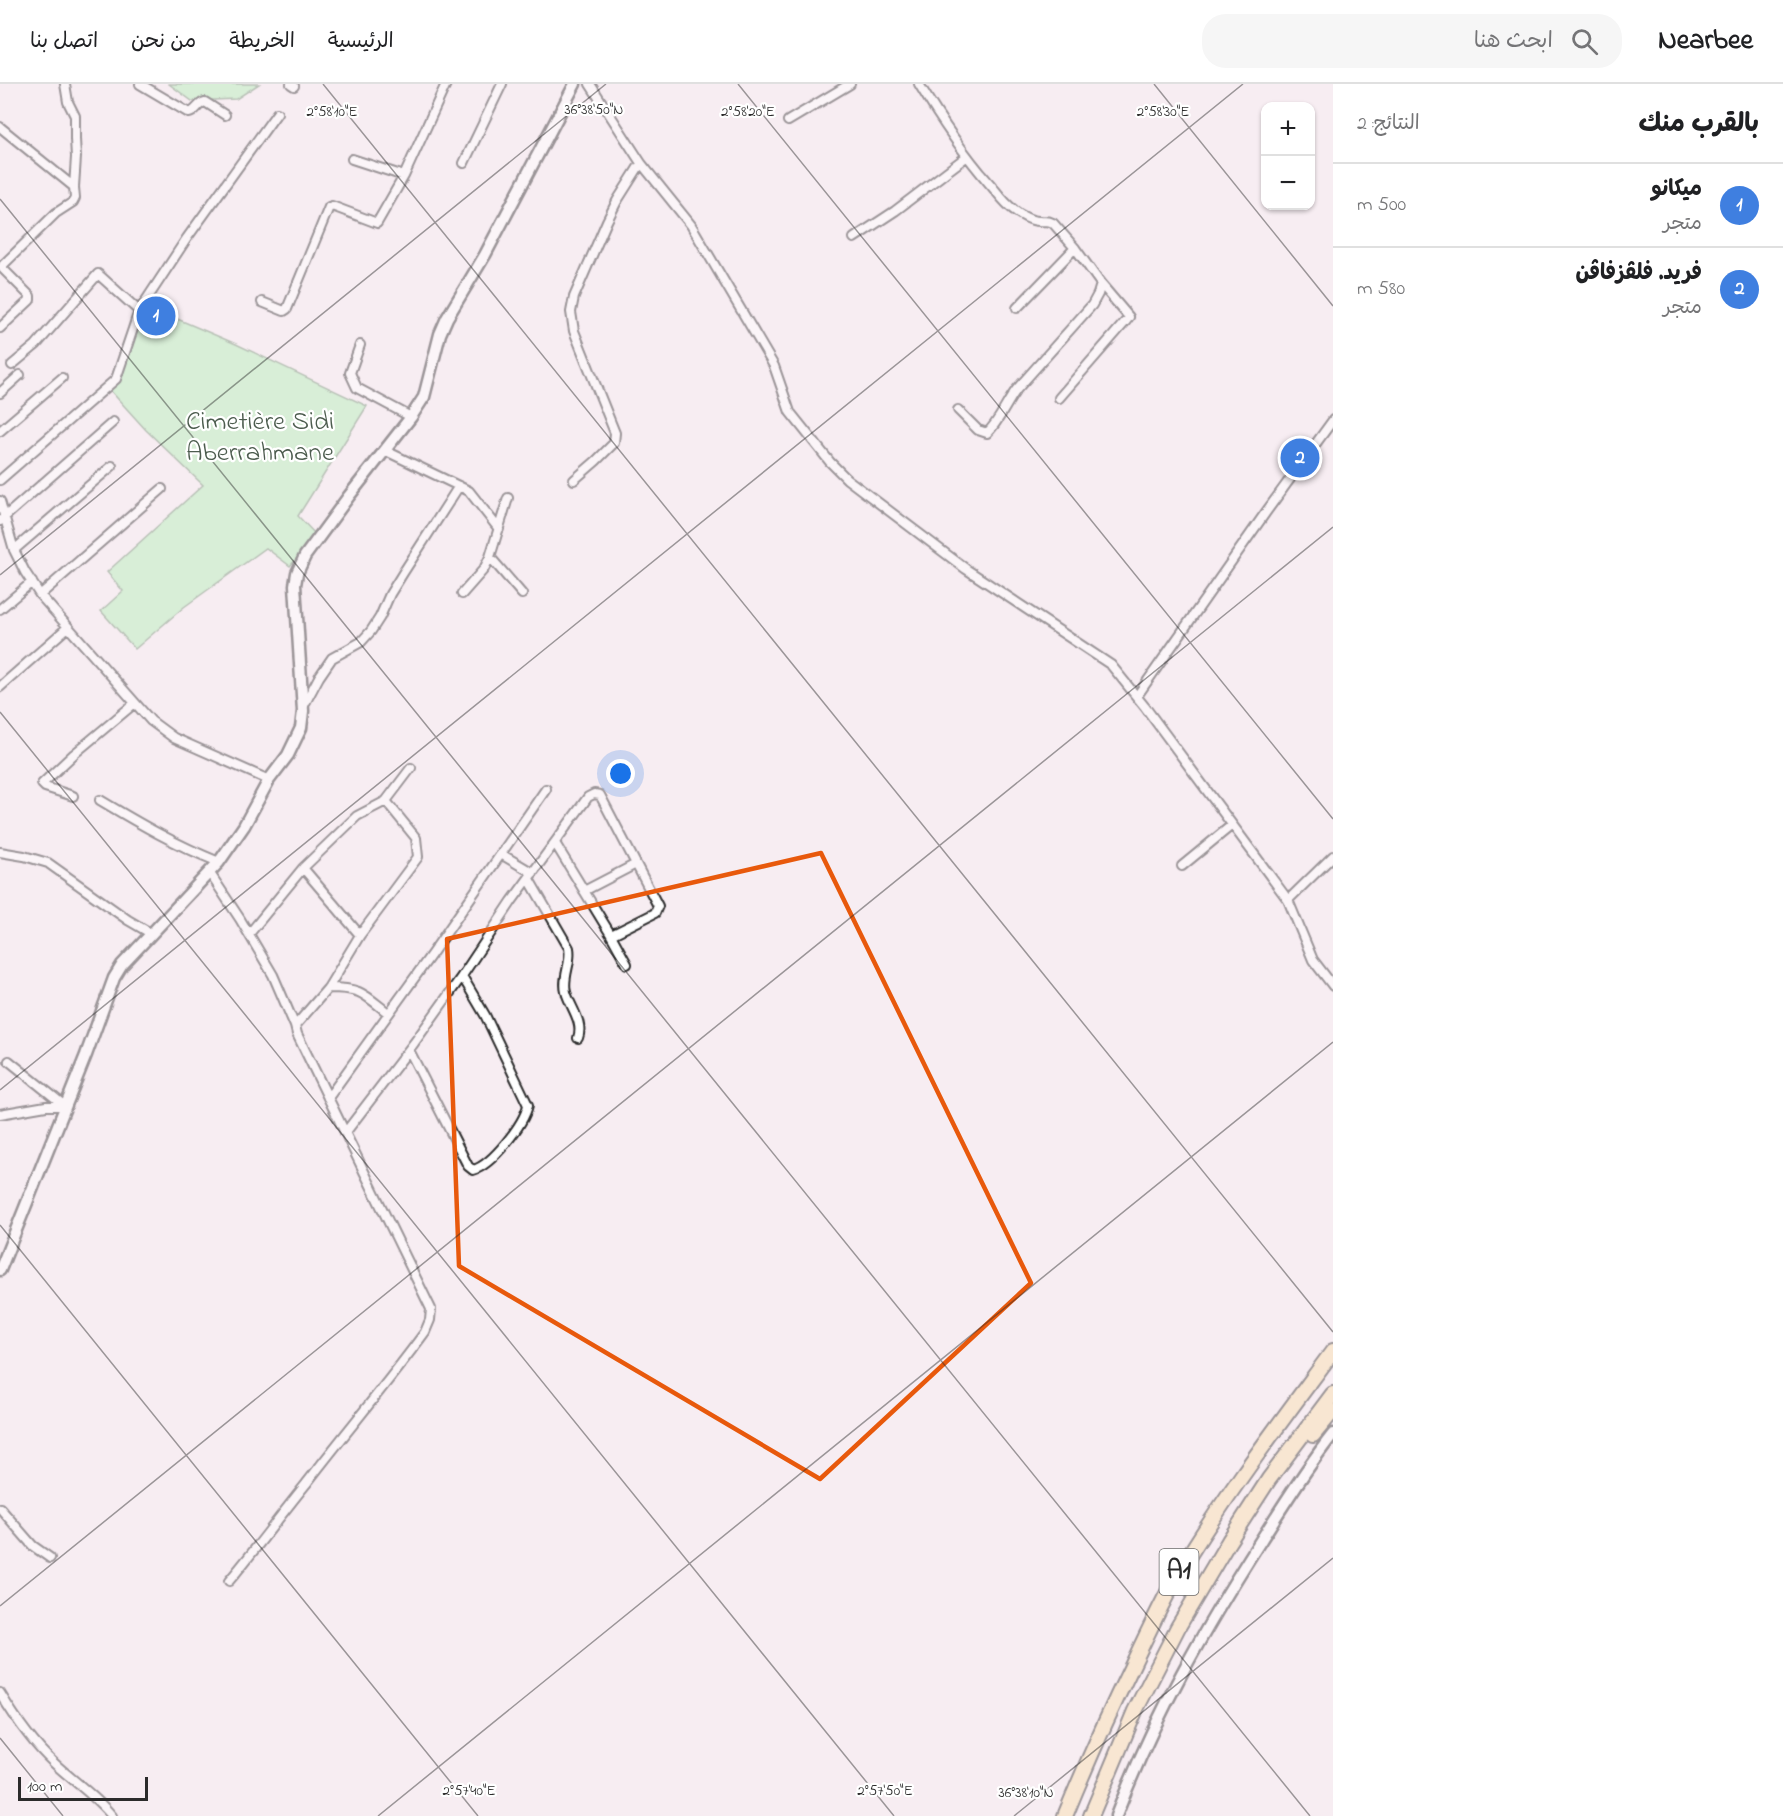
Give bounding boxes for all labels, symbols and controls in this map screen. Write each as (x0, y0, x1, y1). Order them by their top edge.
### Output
search box (1202, 14, 1622, 68)
text: Nearbee (1658, 21, 1753, 62)
icon: search (1568, 25, 1601, 58)
text: ابحث هنا (1474, 26, 1553, 58)
text: اتصل بنا (30, 27, 98, 57)
text: من نحن (131, 27, 196, 57)
text: الخريطة (229, 27, 295, 57)
text: الرئيسية (328, 27, 394, 57)
text: 36°38'50"N (565, 99, 623, 121)
text: 2°58'10"E (306, 101, 358, 123)
text: 2°58'20"E (721, 101, 775, 123)
text: 2°58'30"E (1137, 101, 1189, 123)
map controls (1261, 102, 1315, 210)
button: + (1261, 102, 1315, 156)
text: بالقرب منك (1638, 106, 1759, 144)
text: النتائج: 2 (1357, 110, 1420, 139)
button: − (1261, 156, 1315, 210)
text: ميكانو (1651, 174, 1702, 206)
text: 500 m (1357, 191, 1406, 220)
text: 1 (1736, 191, 1743, 220)
text: متجر (1663, 210, 1702, 239)
text: فريد. فلڤزفاڤن (1576, 258, 1702, 290)
text: 580 m (1357, 275, 1405, 304)
text: 2 (1735, 275, 1744, 304)
pin: 1 (136, 294, 176, 338)
text: متجر (1663, 294, 1702, 323)
park label: Cimetière Sidi Aberrahmane (186, 403, 335, 473)
pin: 2 (1280, 436, 1320, 481)
your location (606, 759, 635, 788)
road number: A1 (1160, 1549, 1198, 1595)
scale bar (18, 1774, 148, 1802)
text: 100 m (27, 1775, 62, 1799)
text: 2°57'40"E (442, 1780, 496, 1802)
text: 2°57'50"E (857, 1780, 913, 1802)
text: 36°38'10"N (998, 1782, 1054, 1804)

